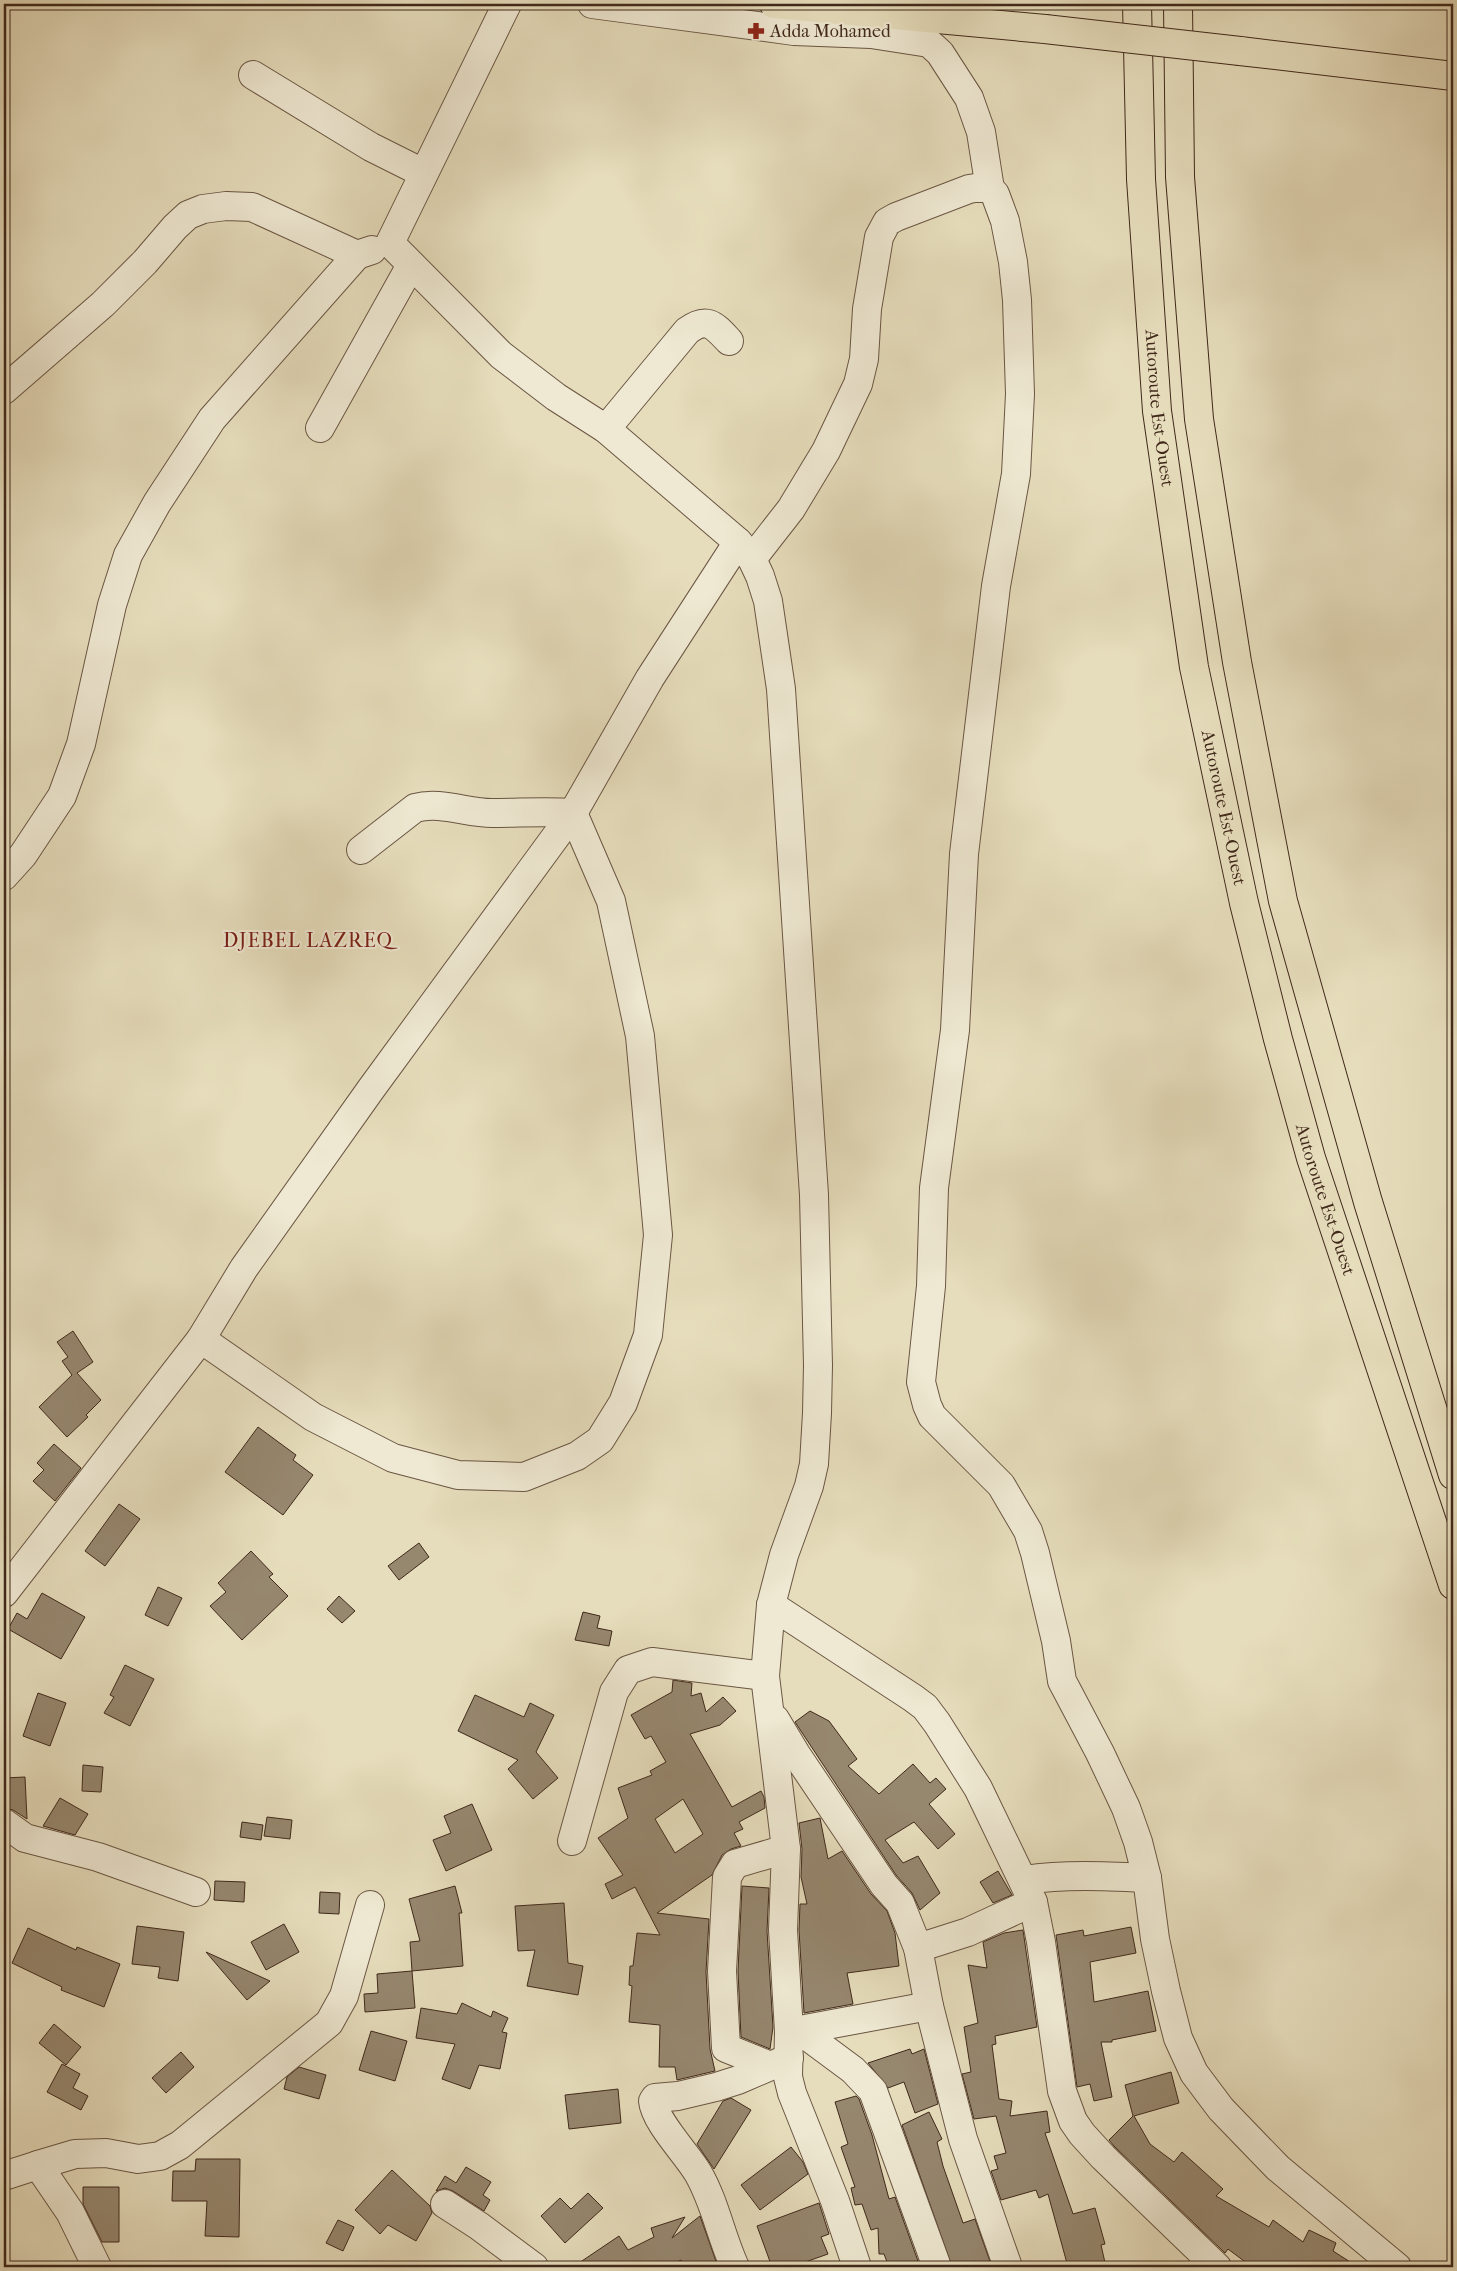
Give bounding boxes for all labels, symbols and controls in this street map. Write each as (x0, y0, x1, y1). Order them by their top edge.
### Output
pharmacy icon: Adda Mohamed (746, 21, 766, 41)
place label: Adda Mohamed (769, 21, 891, 42)
street label: Autoroute Est-Ouest (1141, 328, 1178, 489)
street label: Autoroute Est-Ouest (1197, 727, 1251, 888)
district label: DJEBEL LAZREQ (223, 929, 399, 952)
street label: Autoroute Est-Ouest (1291, 1120, 1360, 1278)

